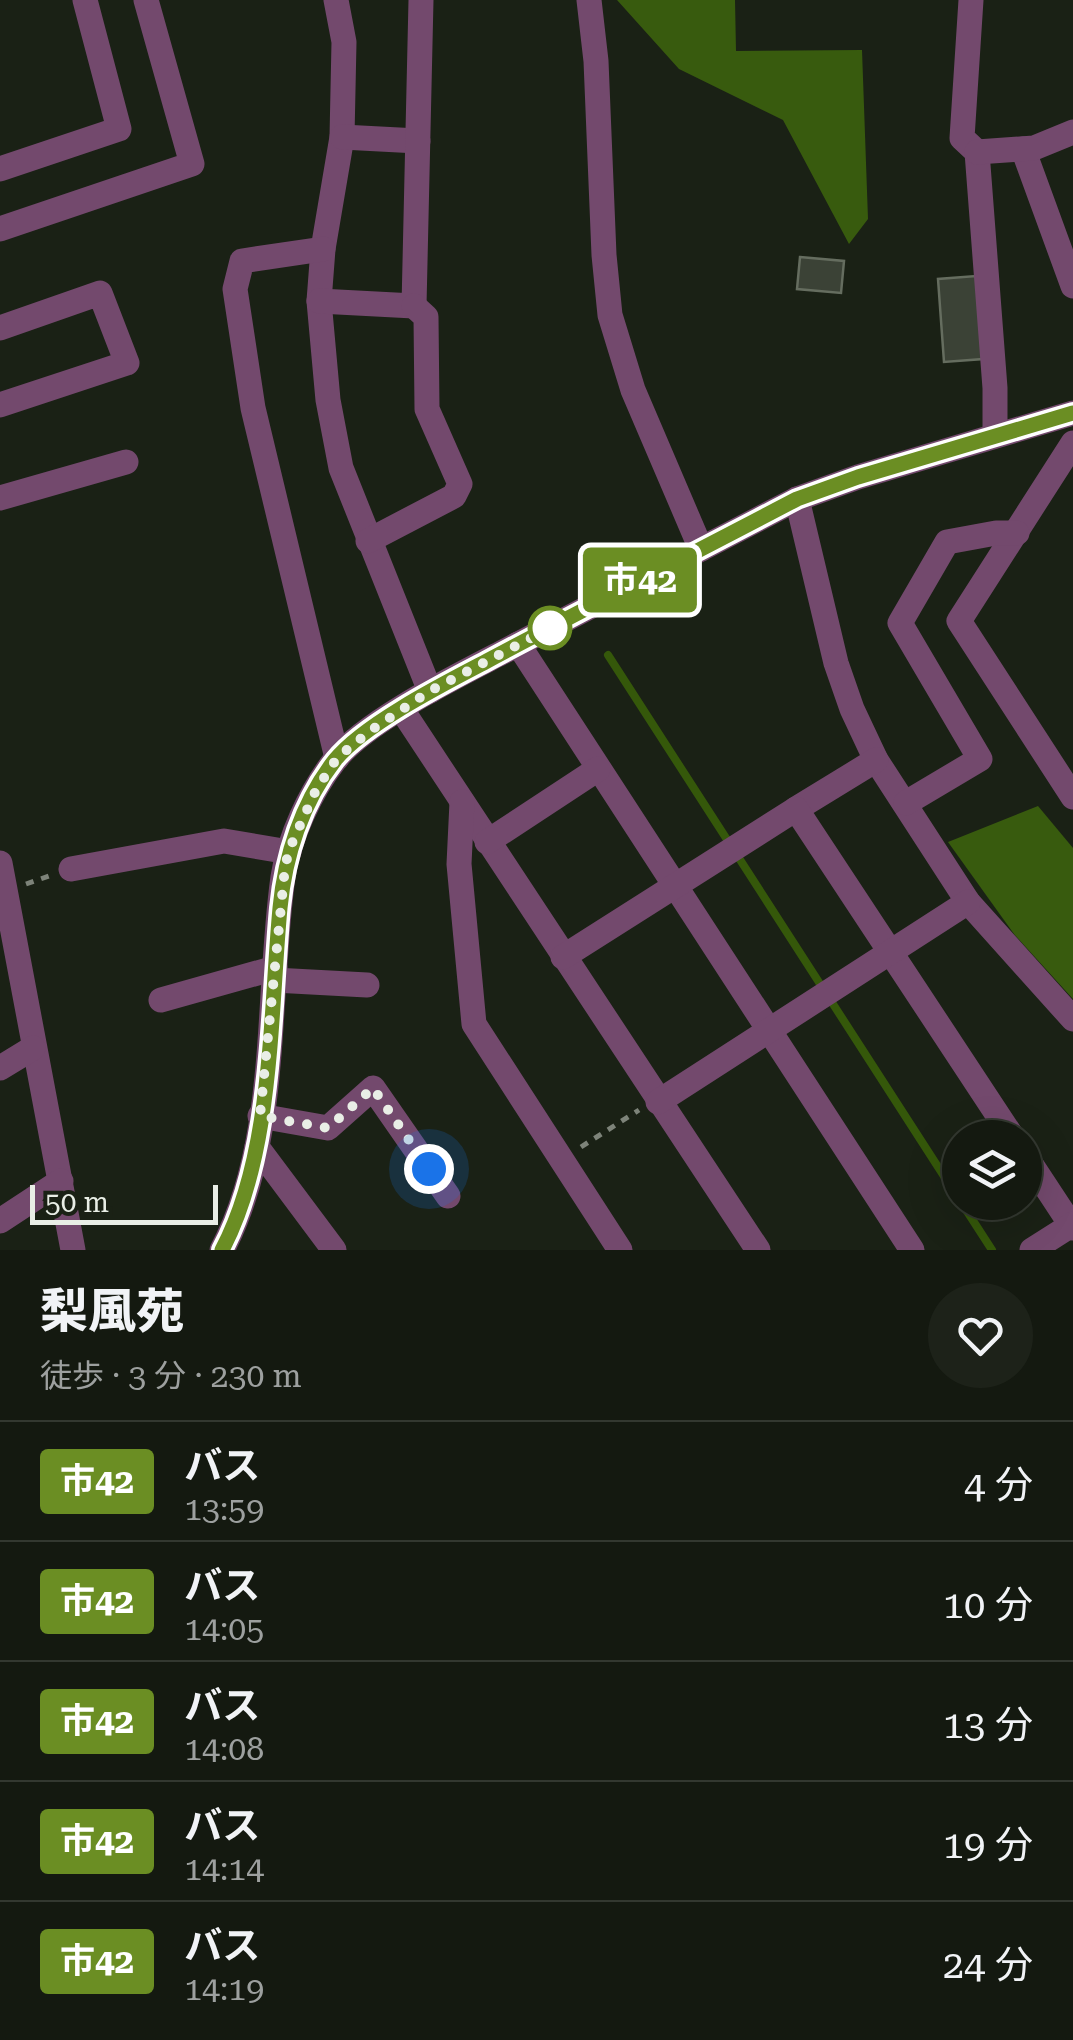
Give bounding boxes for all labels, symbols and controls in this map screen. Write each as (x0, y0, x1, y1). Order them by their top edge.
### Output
line badge: 市42 (582, 548, 698, 612)
text: 市42 (603, 560, 677, 601)
unlabelled marker (529, 607, 571, 649)
map controls (942, 1120, 1042, 1220)
button: layers (942, 1120, 1042, 1220)
your location (404, 1144, 454, 1194)
scale bar (30, 1180, 218, 1224)
text: 50 m (45, 1186, 109, 1219)
button: heart (928, 1283, 1033, 1388)
text: 梨風苑 (40, 1284, 184, 1340)
text: 徒歩 · 3 分 · 230 m (40, 1357, 302, 1395)
text: バス (184, 1444, 260, 1488)
text: 市42 (60, 1461, 134, 1502)
text: 4 分 (964, 1463, 1033, 1507)
text: 13:59 (184, 1490, 264, 1528)
text: バス (184, 1564, 260, 1608)
text: 市42 (60, 1581, 134, 1622)
text: 10 分 (943, 1583, 1033, 1627)
text: 14:05 (184, 1610, 264, 1648)
text: バス (184, 1684, 260, 1728)
text: 市42 (60, 1701, 134, 1742)
text: 13 分 (943, 1703, 1033, 1747)
text: 14:08 (184, 1730, 264, 1768)
text: バス (184, 1804, 260, 1848)
text: 市42 (60, 1821, 134, 1862)
text: 19 分 (943, 1823, 1033, 1867)
text: 14:14 (184, 1850, 264, 1888)
text: バス (184, 1924, 260, 1968)
text: 市42 (60, 1941, 134, 1982)
text: 24 分 (943, 1943, 1033, 1987)
text: 14:19 (184, 1970, 264, 2008)

